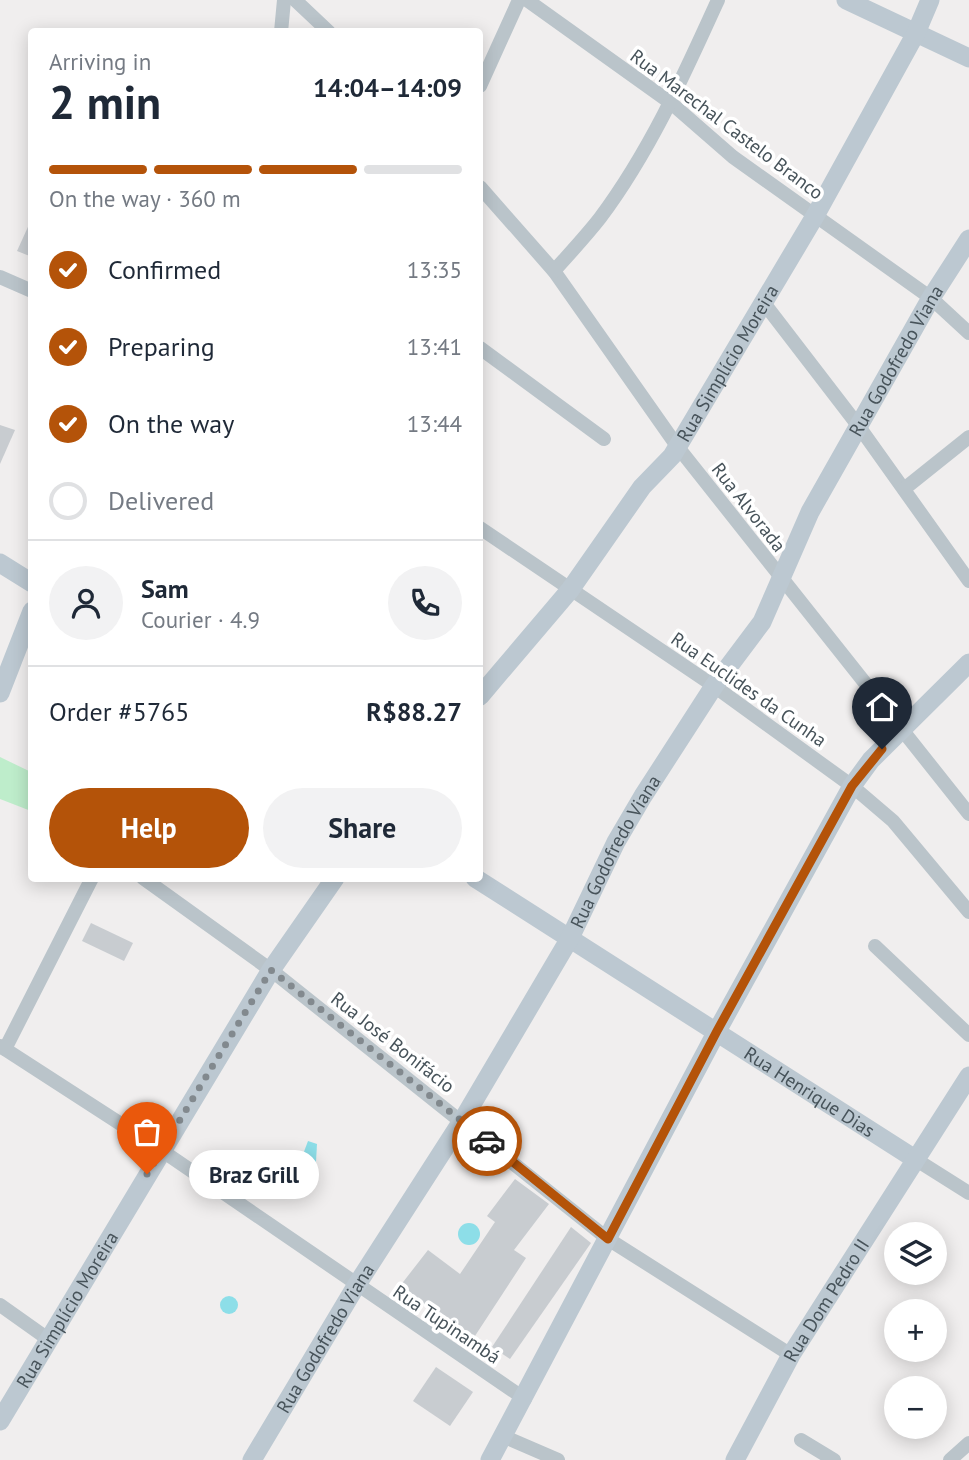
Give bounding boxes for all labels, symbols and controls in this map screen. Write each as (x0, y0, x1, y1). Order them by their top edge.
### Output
street label: Rua Marechal Castelo Branco (626, 44, 828, 204)
text: Arriving in (49, 47, 151, 76)
text: 14:04–14:09 (313, 71, 462, 104)
text: 2 min (49, 72, 161, 132)
text: On the way · 360 m (49, 184, 241, 213)
icon: check (49, 251, 87, 289)
text: Confirmed (108, 253, 221, 286)
text: 13:35 (407, 255, 462, 284)
street label: Rua Simplício Moreira (671, 280, 783, 446)
street label: Rua Godofredo Viana (843, 280, 948, 441)
icon: check (49, 328, 87, 366)
text: Preparing (108, 330, 215, 363)
text: 13:41 (407, 332, 462, 361)
icon: check (49, 405, 87, 443)
text: On the way (108, 407, 234, 440)
text: 13:44 (407, 409, 462, 438)
street label: Rua Alvorada (707, 458, 791, 556)
text: Delivered (108, 484, 214, 517)
button: person (49, 566, 123, 640)
button: phone (388, 566, 462, 640)
text: Sam (141, 572, 189, 605)
text: Courier · 4.9 (141, 605, 260, 634)
street label: Rua Euclides da Cunha (667, 626, 831, 752)
pin (852, 677, 912, 749)
icon: home (863, 688, 901, 726)
text: Order #5765 (49, 695, 189, 728)
text: R$88.27 (366, 695, 462, 728)
street label: Rua Godofredo Viana (565, 770, 666, 932)
button: Help (49, 788, 249, 868)
button: Share (263, 788, 462, 868)
street label: Rua José Bonifácio (326, 986, 460, 1098)
street label: Rua Henrique Dias (740, 1041, 879, 1142)
pin (117, 1102, 177, 1174)
courier (452, 1106, 522, 1176)
icon: bag (128, 1113, 166, 1151)
icon: car (468, 1122, 506, 1160)
callout: Braz Grill (189, 1150, 318, 1198)
text: Braz Grill (209, 1160, 299, 1189)
map controls (884, 1222, 947, 1439)
button: layers (884, 1222, 947, 1285)
street label: Rua Simplício Moreira (11, 1227, 123, 1392)
street label: Rua Dom Pedro II (778, 1234, 874, 1366)
street label: Rua Godofredo Viana (271, 1259, 379, 1417)
street label: Rua Tupinambá (389, 1279, 505, 1369)
button: + (884, 1299, 947, 1362)
button: − (884, 1376, 947, 1439)

